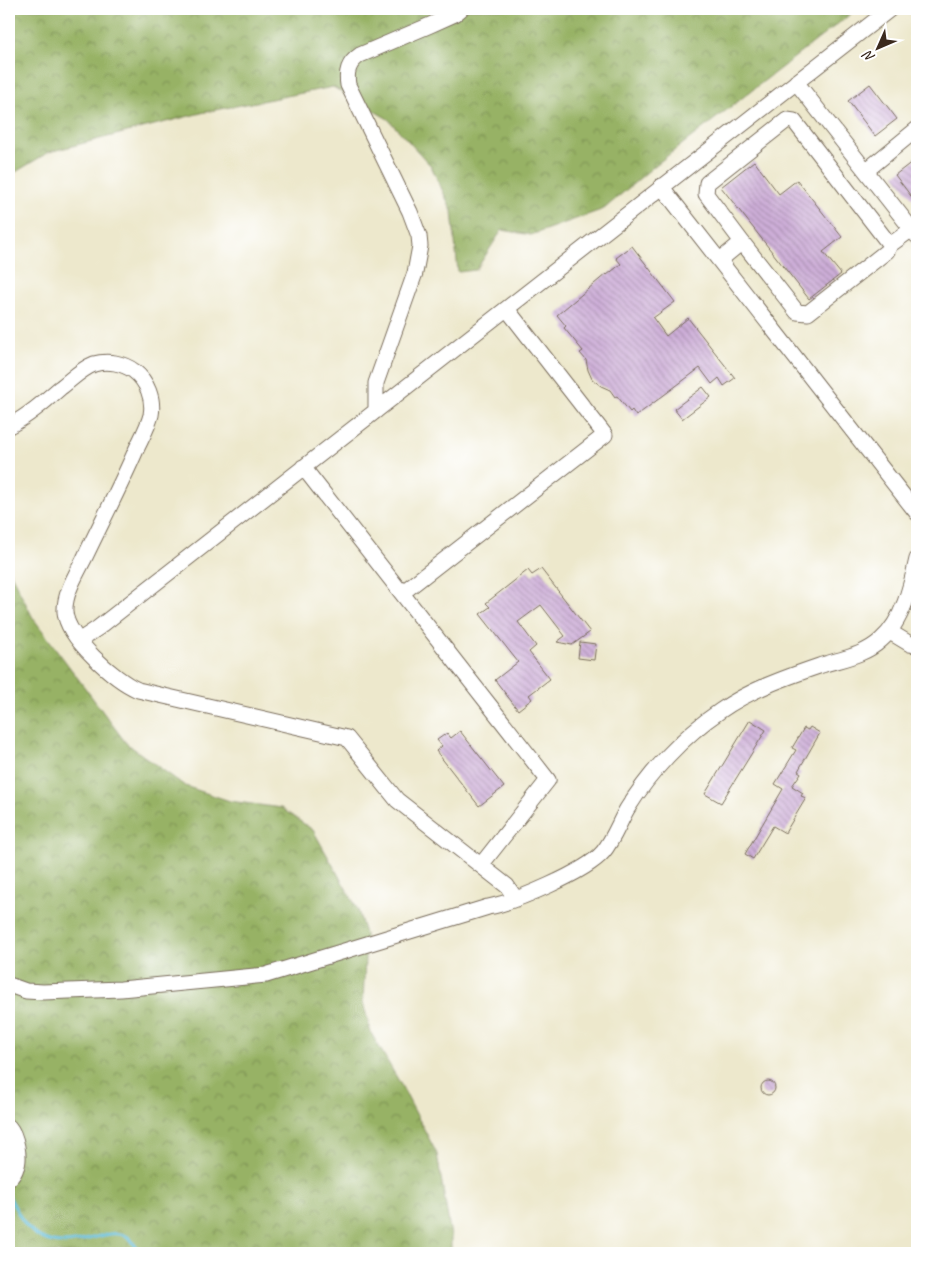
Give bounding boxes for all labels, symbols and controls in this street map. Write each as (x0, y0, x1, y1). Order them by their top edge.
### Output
north arrow (854, 22, 904, 72)
text: N (858, 46, 878, 66)

